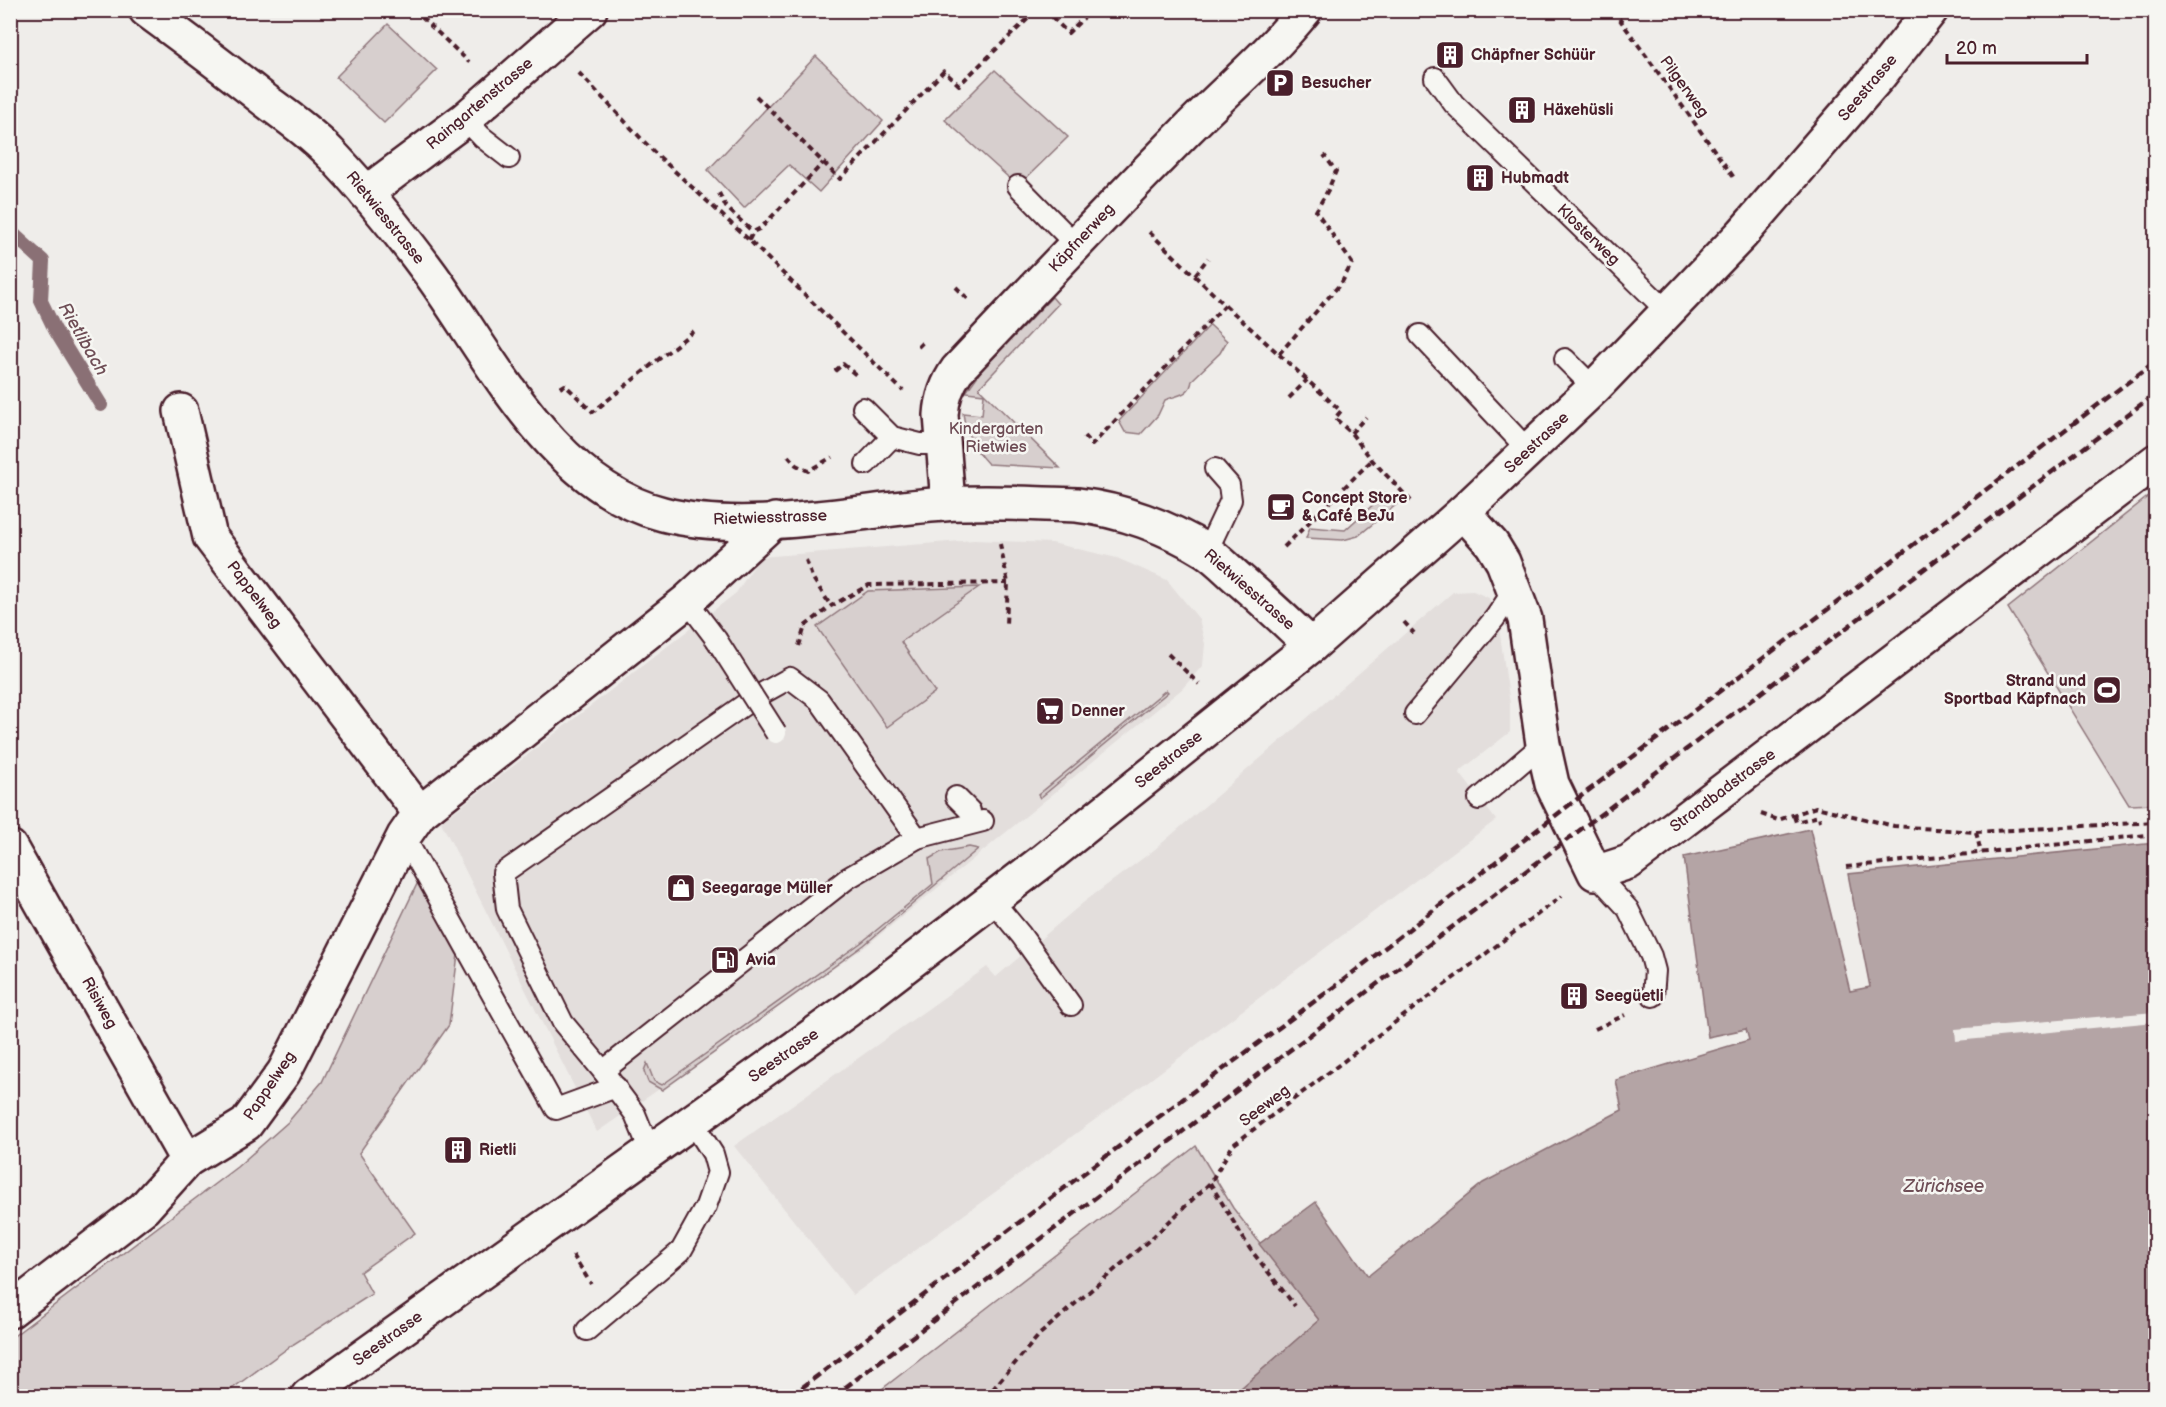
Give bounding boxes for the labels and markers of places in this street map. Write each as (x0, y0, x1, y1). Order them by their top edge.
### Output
building icon: Chäpfner Schüür (1434, 39, 1466, 71)
place label: Chäpfner Schüür (1471, 46, 1596, 65)
parking icon: Besucher (1264, 67, 1296, 99)
place label: Besucher (1301, 74, 1372, 93)
building icon: Häxehüsli (1506, 94, 1538, 126)
place label: Häxehüsli (1543, 101, 1614, 120)
building icon: Hubmadt (1464, 162, 1496, 194)
place label: Hubmadt (1501, 169, 1569, 188)
place label: Concept Store & Café BeJu (1302, 489, 1407, 526)
cafe icon: Concept Store & Café BeJu (1265, 491, 1297, 523)
place label: Strand und Sportbad Käpfnach (1944, 672, 2086, 709)
sports icon: Strand und Sportbad Käpfnach (2091, 674, 2123, 706)
supermarket icon: Denner (1034, 695, 1066, 727)
place label: Denner (1071, 702, 1125, 721)
shop icon: Seegarage Müller (665, 872, 697, 904)
place label: Seegarage Müller (702, 879, 833, 898)
fuel station icon: Avia (709, 944, 741, 976)
place label: Avia (745, 951, 776, 970)
building icon: Seegüetli (1558, 980, 1590, 1012)
place label: Seegüetli (1595, 987, 1664, 1006)
building icon: Rietli (442, 1134, 474, 1166)
place label: Rietli (479, 1141, 516, 1160)

